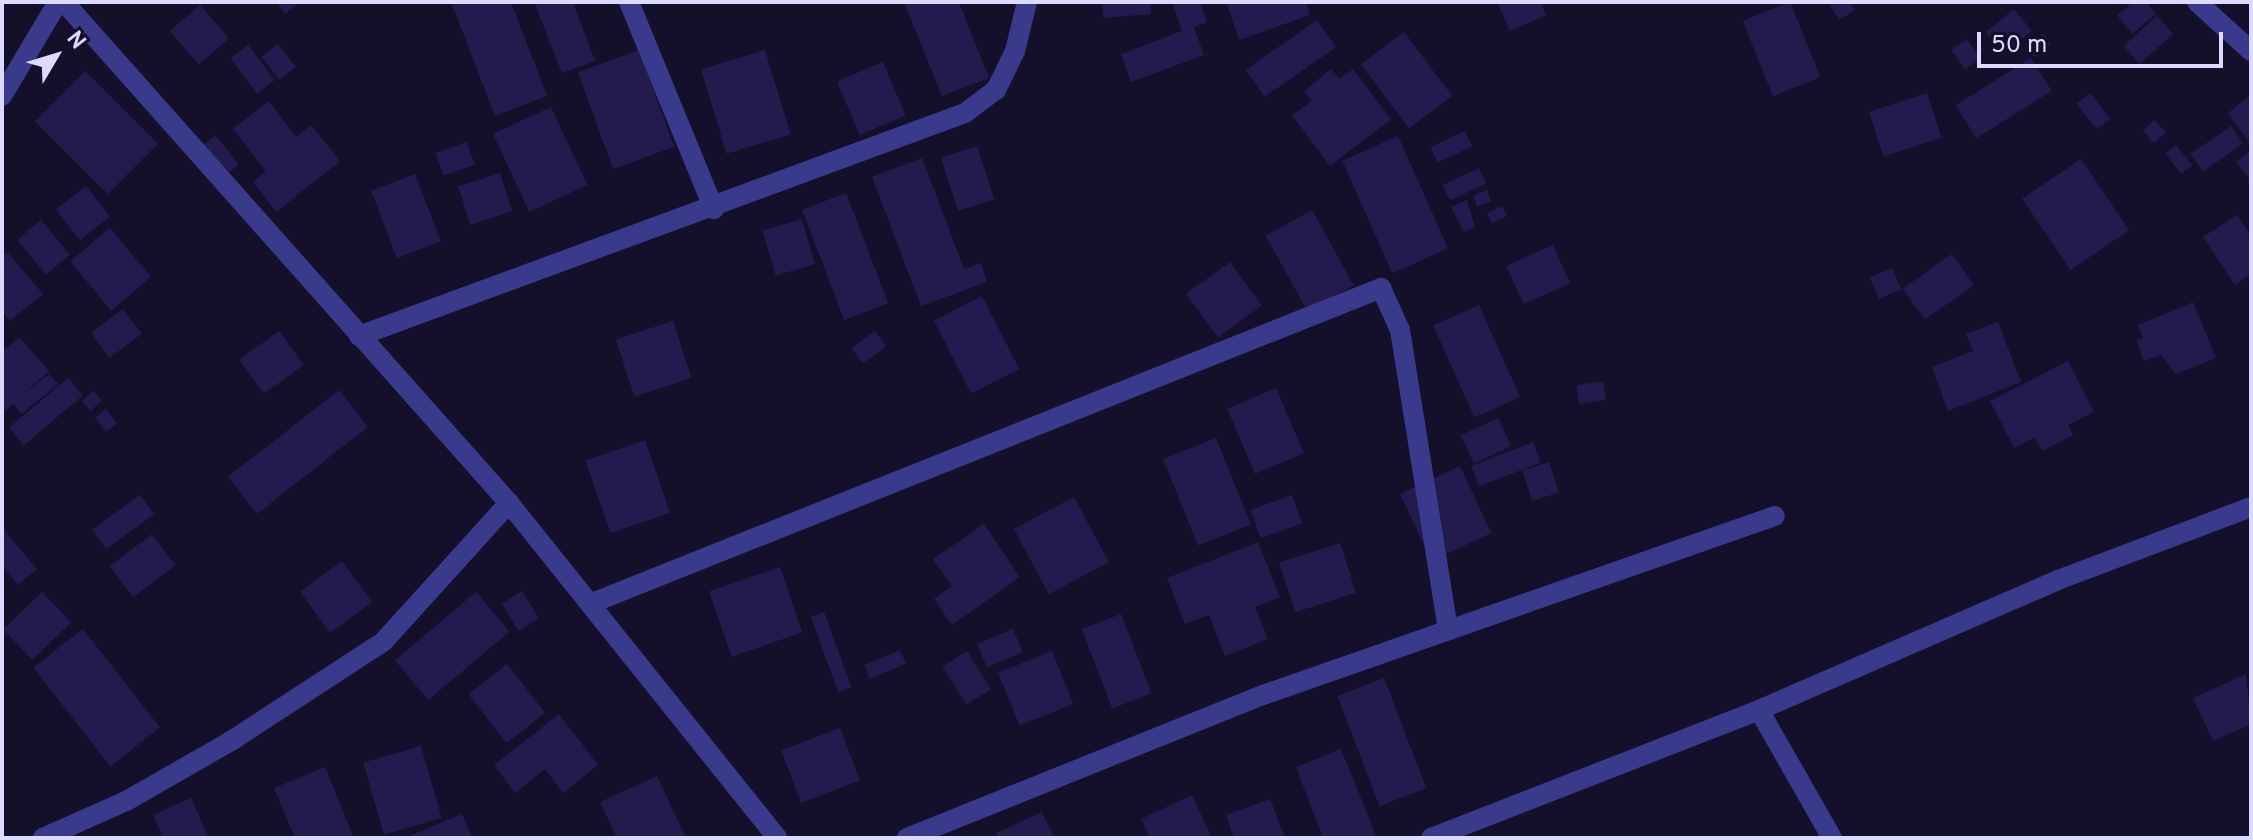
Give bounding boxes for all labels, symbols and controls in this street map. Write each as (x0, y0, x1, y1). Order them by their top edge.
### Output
north arrow (16, 16, 96, 96)
scale bar (1981, 16, 2227, 66)
text: N (60, 26, 91, 55)
text: 50 m (1991, 31, 2047, 61)

